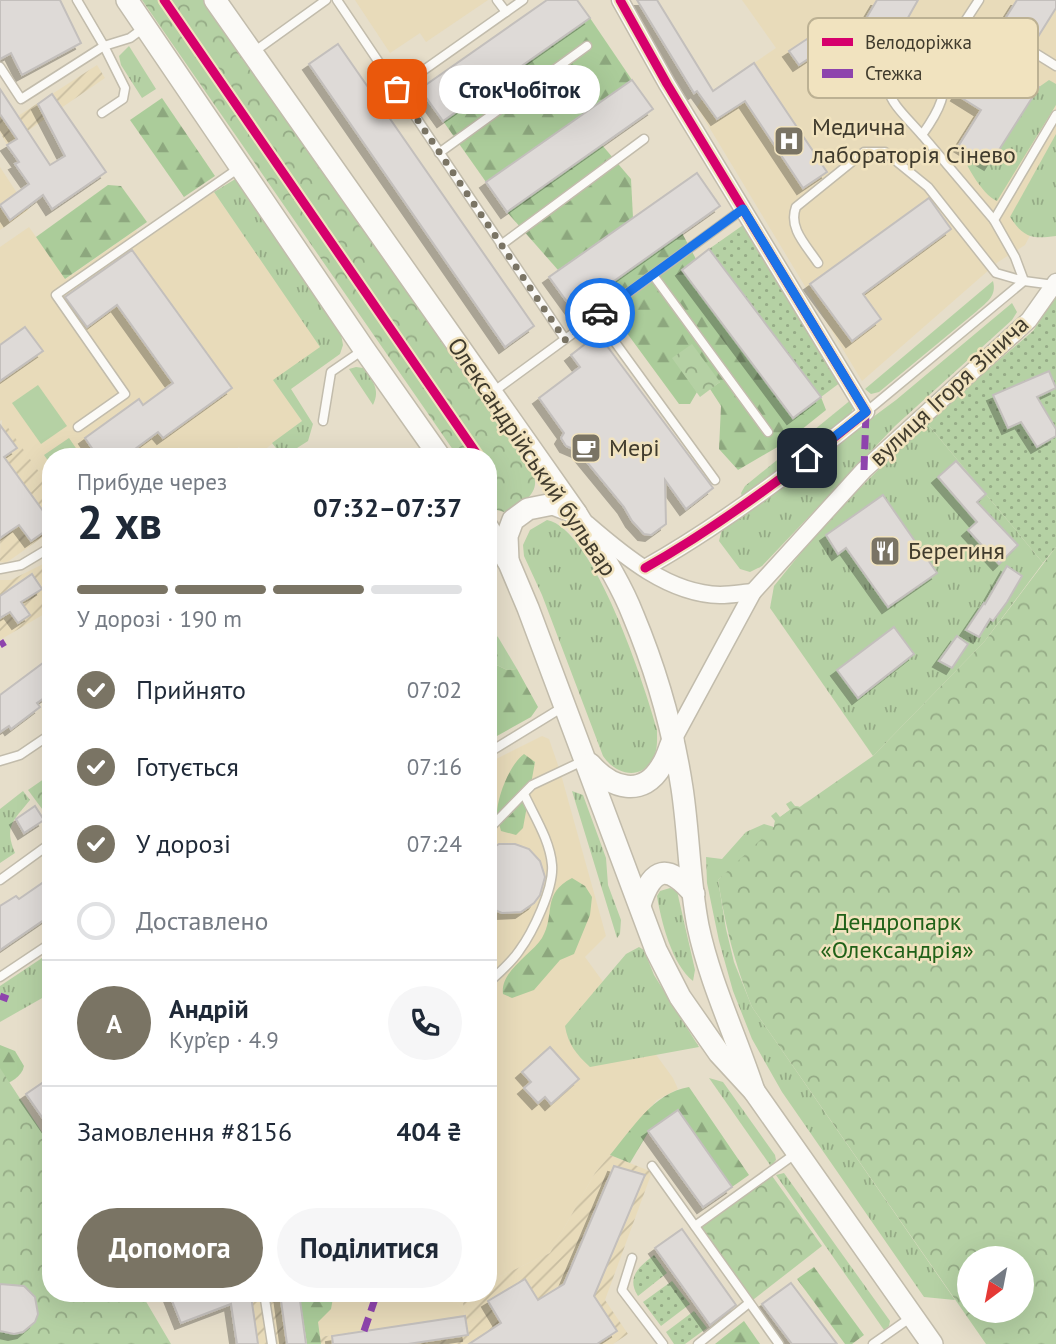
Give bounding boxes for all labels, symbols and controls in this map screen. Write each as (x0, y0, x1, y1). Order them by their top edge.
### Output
legend (808, 18, 1038, 98)
text: Велодоріжка (865, 30, 972, 54)
pin (367, 59, 427, 119)
text: Стежка (865, 61, 923, 85)
callout: СтокЧобіток (439, 64, 600, 114)
icon: bag (378, 70, 416, 108)
text: СтокЧобіток (458, 75, 581, 104)
place label: Медична лабораторія Сінево (811, 111, 1016, 170)
hospital icon: Медична лабораторія Сінево (772, 124, 806, 158)
courier (565, 278, 635, 348)
icon: car (581, 294, 619, 332)
street label: вулиця Ігоря Зінича (862, 309, 1035, 473)
street label: Олександрійський бульвар (441, 331, 624, 582)
pin (777, 428, 837, 488)
cafe icon: Мері (569, 431, 603, 465)
place label: Мері (609, 432, 660, 463)
icon: home (788, 439, 826, 477)
text: Прибуде через (77, 467, 227, 496)
text: 07:32–07:37 (313, 491, 462, 524)
text: 2 хв (77, 492, 162, 552)
restaurant icon: Берегиня (868, 534, 902, 568)
place label: Берегиня (908, 535, 1005, 566)
text: У дорозі · 190 m (77, 604, 242, 633)
icon: check (77, 671, 115, 709)
text: Прийнято (136, 673, 246, 706)
text: 07:02 (407, 675, 462, 704)
icon: check (77, 748, 115, 786)
text: Готується (136, 750, 239, 783)
text: 07:16 (407, 752, 462, 781)
icon: check (77, 825, 115, 863)
text: У дорозі (136, 827, 231, 860)
text: 07:24 (407, 829, 462, 858)
text: Доставлено (136, 904, 269, 937)
park label: Дендропарк «Олександрія» (820, 906, 974, 965)
button: phone (388, 986, 462, 1060)
text: Андрій (169, 992, 249, 1025)
text: А (106, 1007, 122, 1040)
text: Кур’єр · 4.9 (169, 1025, 279, 1054)
text: Замовлення #8156 (77, 1115, 292, 1148)
text: 404 ₴ (396, 1115, 462, 1148)
button: Допомога (77, 1208, 263, 1288)
button: Поділитися (277, 1208, 462, 1288)
north arrow (957, 1246, 1034, 1323)
map controls (957, 1246, 1034, 1323)

